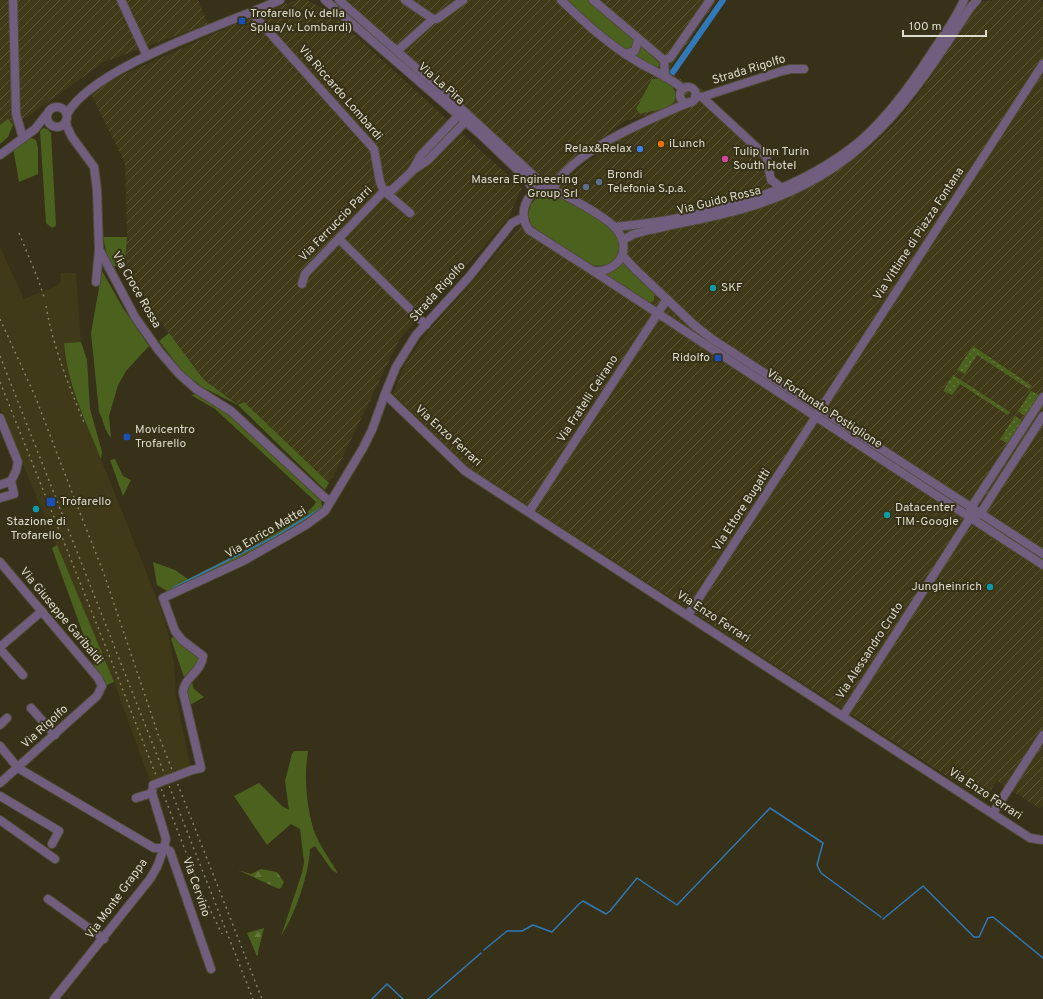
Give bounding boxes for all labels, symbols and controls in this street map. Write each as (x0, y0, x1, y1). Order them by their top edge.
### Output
place label: Trofarello (v. della Splua/v. Lombardi) (250, 6, 352, 36)
scale bar (903, 12, 986, 38)
marker: Trofarello (v. della Splua/v. Lombardi) (237, 16, 247, 26)
text: 100 m (909, 19, 942, 35)
street label: Via Riccardo Lombardi (294, 42, 386, 144)
street label: Strada Rigolfo (710, 51, 788, 89)
street label: Via La Pira (414, 59, 468, 109)
place label: iLunch (669, 136, 705, 152)
marker: iLunch (656, 139, 666, 149)
place label: Relax&Relax (564, 141, 632, 157)
marker: Relax&Relax (635, 144, 645, 154)
place label: Tulip Inn Turin South Hotel (733, 144, 809, 174)
marker: Tulip Inn Turin South Hotel (720, 154, 730, 164)
street label: Via Vittime di Piazza Fontana (870, 164, 968, 304)
place label: Brondi Telefonia S.p.a. (607, 167, 686, 197)
place label: Masera Engineering Group Srl (471, 172, 578, 202)
marker: Brondi Telefonia S.p.a. (594, 177, 604, 187)
marker: Masera Engineering Group Srl (581, 182, 591, 192)
street label: Via Ferruccio Parri (296, 183, 376, 265)
street label: Via Guido Rossa (675, 183, 763, 219)
street label: Via Croce Rossa (108, 249, 164, 331)
street label: Strada Rigolfo (407, 258, 470, 326)
place label: SKF (721, 280, 743, 296)
marker: SKF (708, 283, 718, 293)
place label: Ridolfo (672, 350, 710, 366)
street label: Via Fratelli Ceirano (554, 352, 622, 446)
marker: Ridolfo (713, 353, 723, 363)
street label: Via Fortunato Postiglione (763, 365, 885, 453)
street label: Via Enzo Ferrari (411, 402, 485, 470)
place label: Movicentro Trofarello (135, 422, 195, 452)
marker: Movicentro Trofarello (122, 432, 132, 442)
street label: Via Ettore Bugatti (709, 466, 775, 554)
place label: Trofarello (60, 494, 111, 510)
marker: Trofarello (45, 496, 57, 508)
place label: Datacenter TIM-Google (895, 500, 959, 530)
street label: Via Enrico Mattei (223, 503, 309, 563)
marker: Stazione di Trofarello (31, 504, 41, 514)
marker: Datacenter TIM-Google (882, 510, 892, 520)
place label: Stazione di Trofarello (6, 514, 66, 544)
street label: Via Giuseppe Garibaldi (16, 564, 106, 668)
place label: Jungheinrich (911, 579, 982, 595)
marker: Jungheinrich (985, 582, 995, 592)
street label: Via Enzo Ferrari (673, 587, 753, 647)
street label: Via Alessandro Cruto (833, 599, 908, 703)
street label: Via Rigolfo (18, 701, 72, 752)
street label: Via Enzo Ferrari (945, 764, 1025, 824)
street label: Via Cervino (178, 855, 214, 919)
street label: Via Monte Grappa (82, 856, 152, 942)

